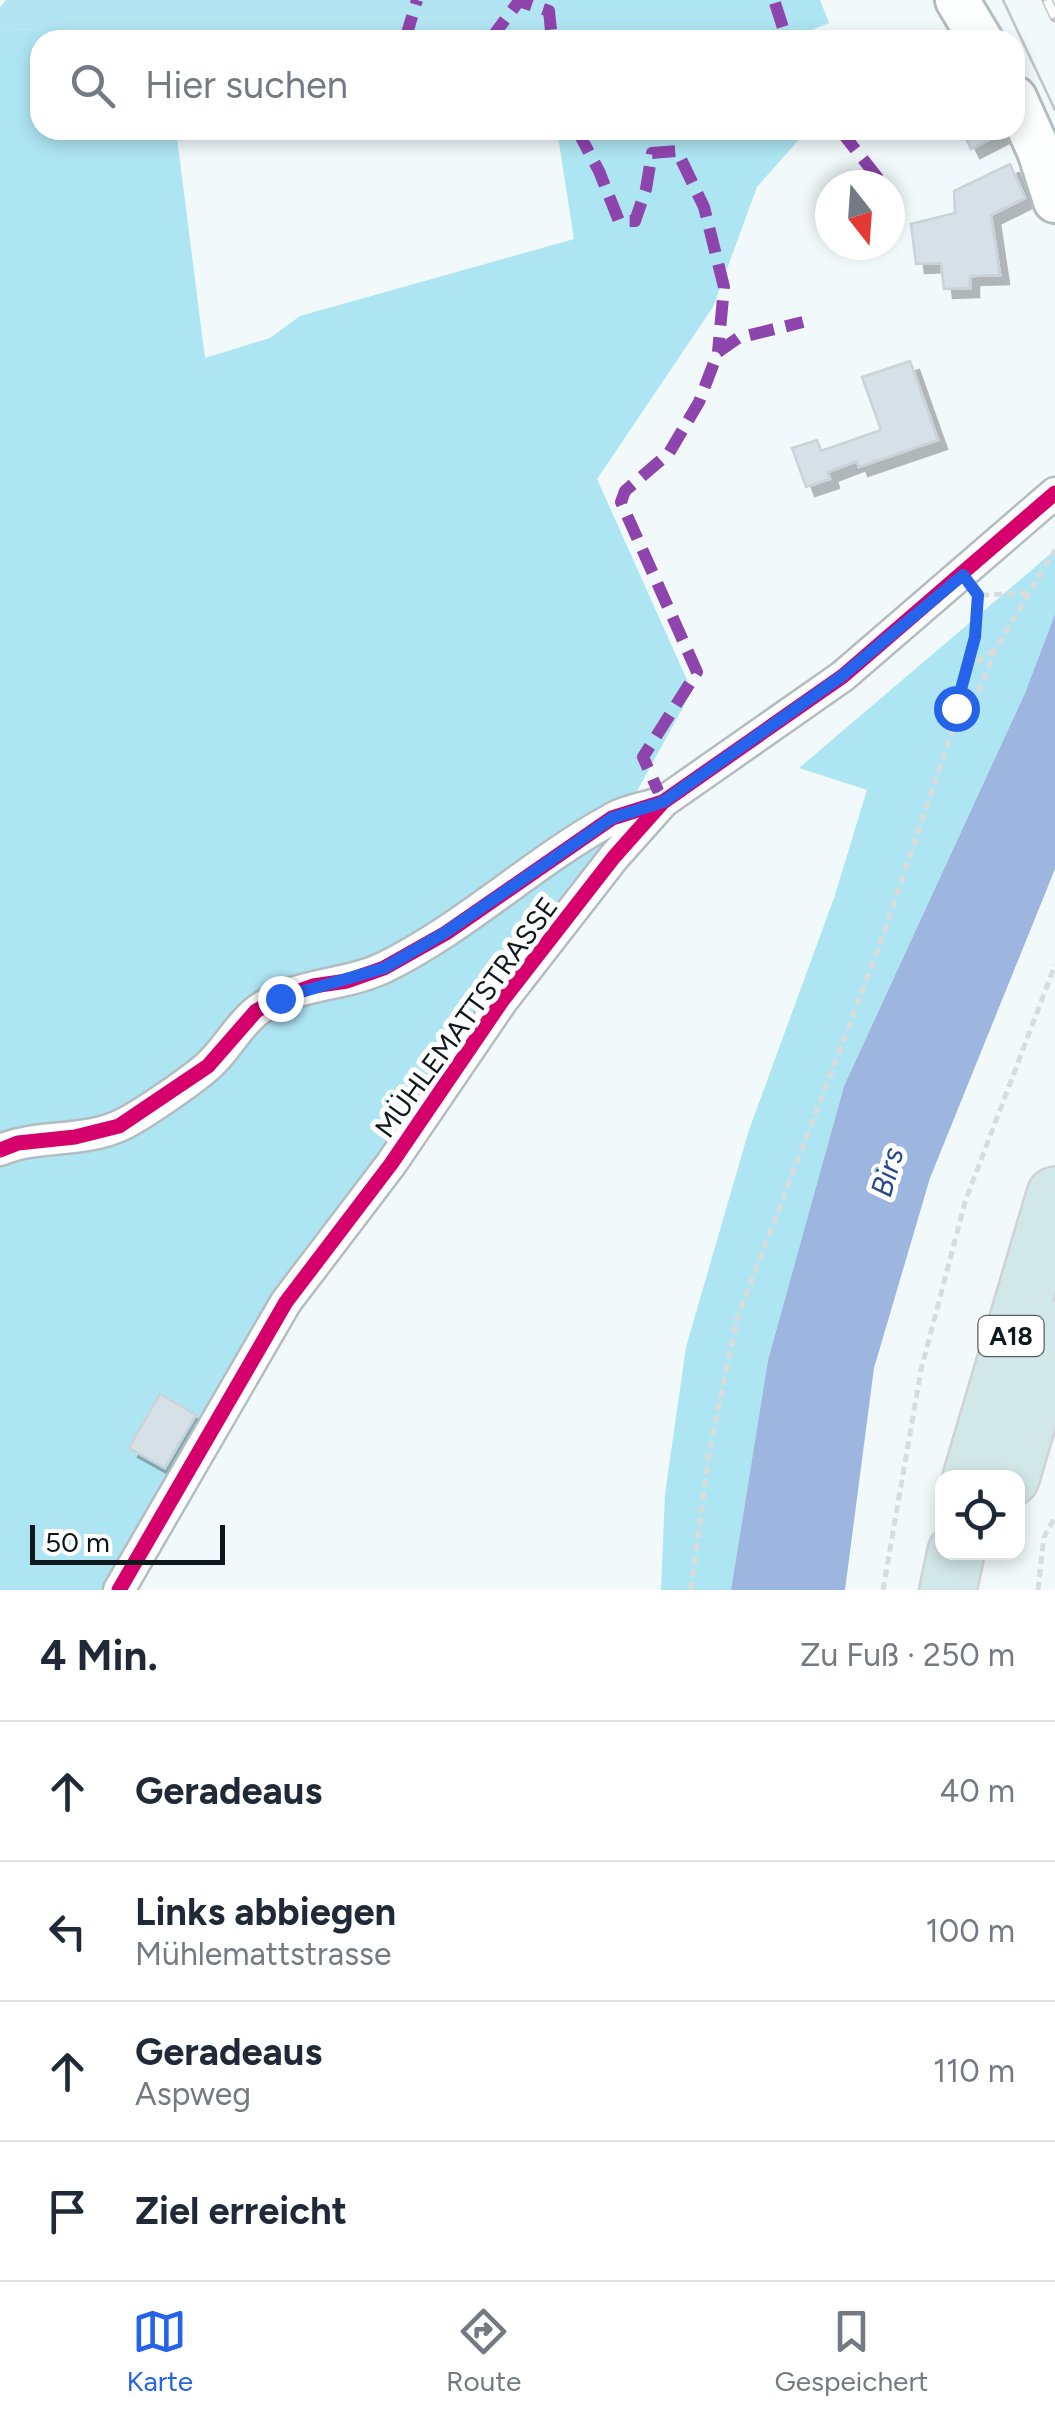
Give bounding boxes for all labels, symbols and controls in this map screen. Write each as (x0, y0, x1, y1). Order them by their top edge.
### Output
search box (30, 30, 1025, 140)
icon: search (65, 58, 120, 113)
text: Hier suchen (145, 62, 348, 108)
north arrow (815, 170, 905, 260)
route start (934, 686, 980, 732)
street label: MÜHLEMATTSTRASSE (367, 890, 565, 1144)
route end (258, 976, 304, 1022)
water label: Birs (862, 1143, 912, 1201)
road number: A18 (978, 1316, 1044, 1356)
map controls (935, 1470, 1025, 1560)
button: locate (935, 1470, 1025, 1560)
scale bar (30, 1520, 225, 1564)
text: 50 m (45, 1525, 110, 1559)
text: 4 Min. (40, 1630, 158, 1681)
text: Zu Fuß · 250 m (800, 1636, 1015, 1674)
icon: ahead (40, 1764, 95, 1819)
text: Geradeaus (135, 1768, 322, 1814)
text: 40 m (939, 1772, 1015, 1810)
text: Links abbiegen (135, 1889, 396, 1935)
icon: left (40, 1904, 95, 1959)
text: 100 m (926, 1912, 1015, 1950)
text: Mühlemattstrasse (135, 1935, 391, 1973)
text: Geradeaus (135, 2029, 322, 2075)
icon: ahead (40, 2044, 95, 2099)
text: 110 m (933, 2052, 1015, 2090)
text: Aspweg (135, 2075, 251, 2113)
icon: arrive (40, 2184, 95, 2239)
text: Ziel erreicht (135, 2188, 347, 2234)
tab: Karte (127, 2304, 193, 2398)
tab: Route (446, 2304, 521, 2398)
tab: Gespeichert (774, 2304, 928, 2398)

